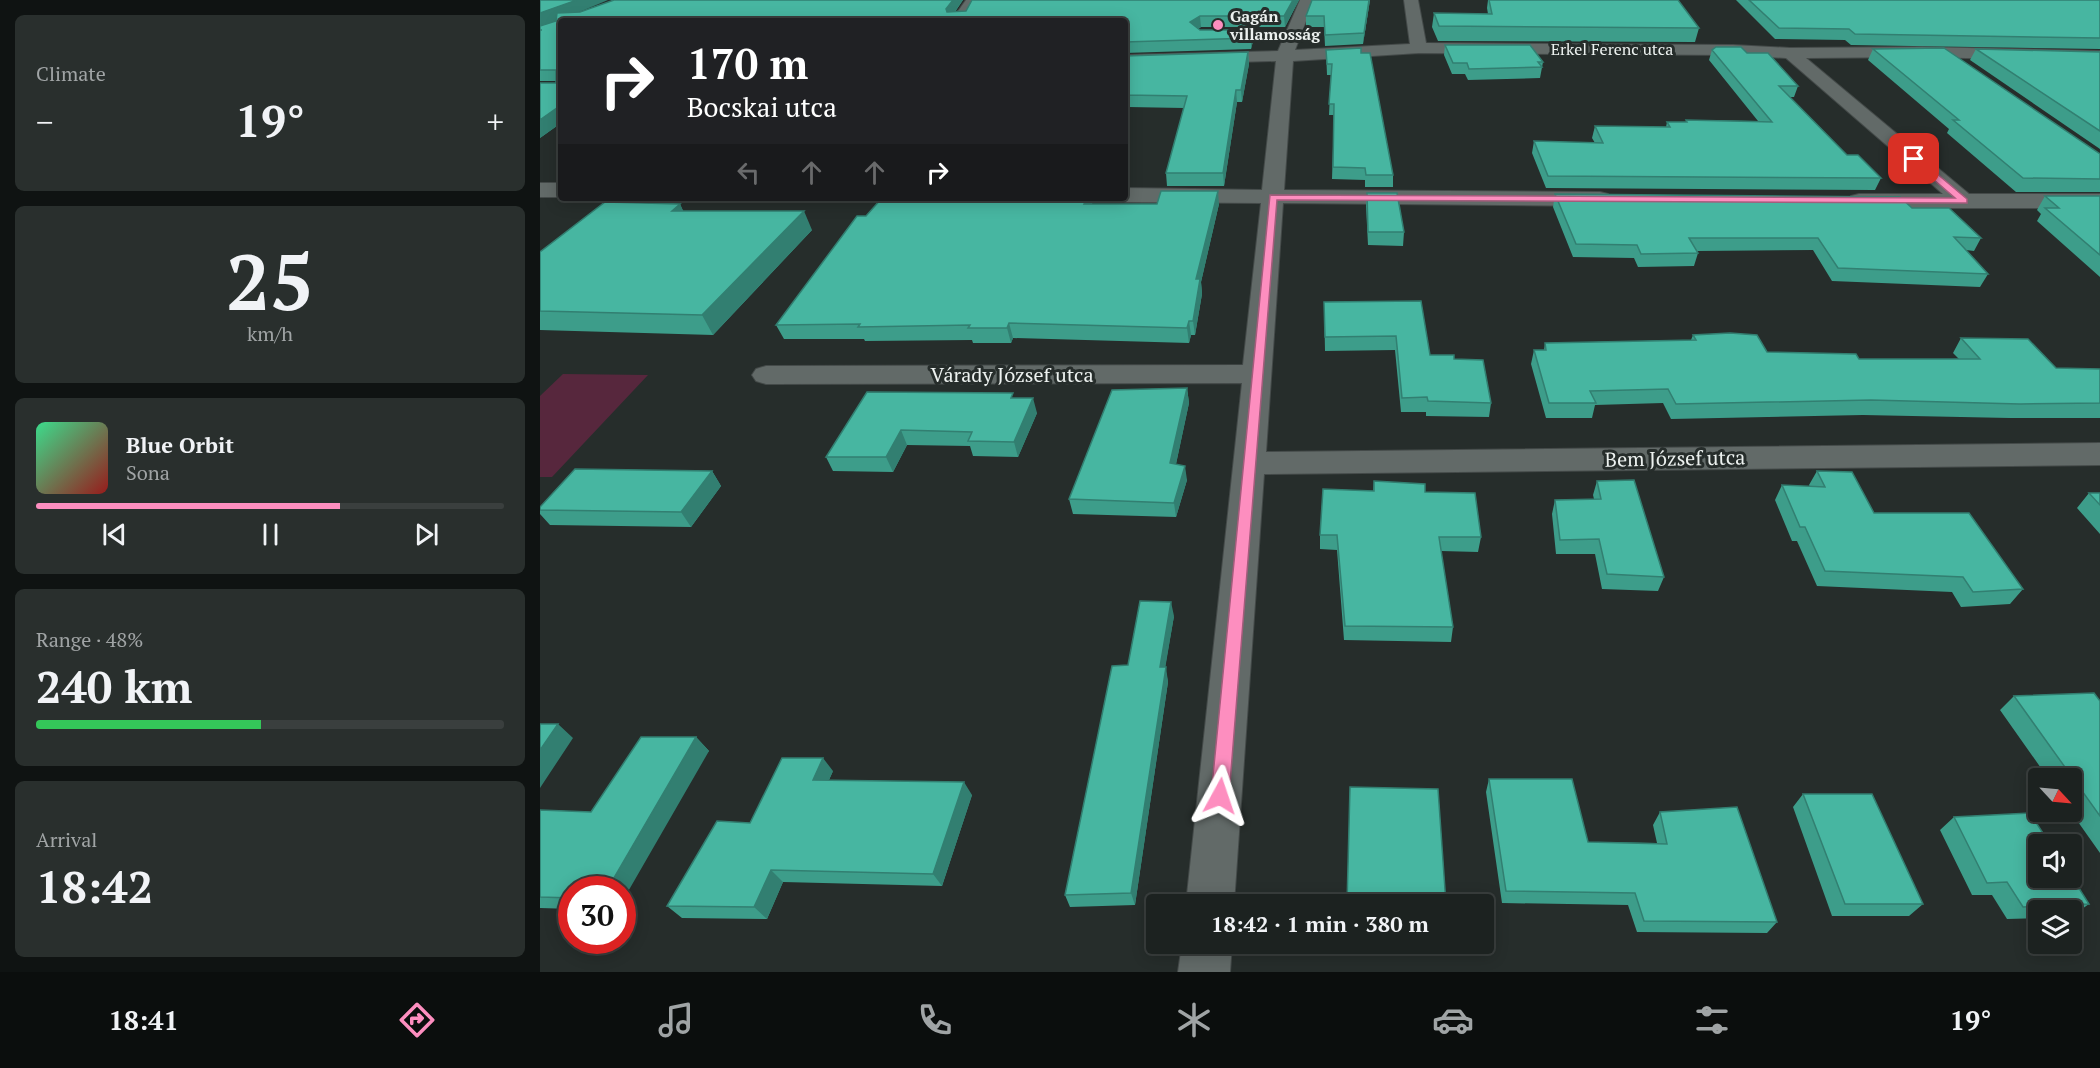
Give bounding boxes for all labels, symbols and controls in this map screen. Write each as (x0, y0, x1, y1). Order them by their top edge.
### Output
place label: Gagán villamosság (1229, 5, 1321, 45)
marker: Gagán villamosság (1211, 18, 1225, 32)
text: 170 m (687, 35, 808, 91)
street label: Erkel Ferenc utca (1551, 38, 1673, 60)
icon: right (588, 42, 666, 120)
text: Climate (36, 60, 106, 87)
text: Bocskai utca (687, 89, 837, 125)
text: 19° (235, 90, 305, 150)
text: − (36, 100, 54, 143)
text: + (486, 100, 504, 143)
pin (1888, 133, 1939, 184)
icon: arrive (1897, 142, 1930, 175)
icon: left (732, 156, 765, 189)
icon: ahead (795, 156, 828, 189)
icon: ahead (858, 156, 891, 189)
icon: right (921, 156, 954, 189)
text: 25 (226, 229, 314, 332)
text: km/h (247, 320, 293, 347)
street label: Várady József utca (931, 361, 1093, 388)
text: Blue Orbit (126, 430, 234, 459)
street label: Bem József utca (1604, 443, 1746, 473)
text: Sona (126, 459, 170, 486)
icon: previous (98, 518, 131, 551)
icon: pause (254, 518, 287, 551)
icon: next (410, 518, 443, 551)
text: Range · 48% (36, 626, 143, 653)
text: 240 km (36, 656, 192, 716)
position arrow (1188, 764, 1252, 828)
north arrow (2028, 768, 2082, 822)
map controls (2028, 768, 2082, 954)
text: Arrival (36, 826, 97, 853)
button: sound (2028, 834, 2082, 888)
text: 18:42 (36, 856, 153, 916)
speed limit sign: 30 (558, 876, 636, 954)
button: layers (2028, 900, 2082, 954)
text: 18:42 · 1 min · 380 m (1211, 909, 1429, 938)
icon: directions (396, 999, 438, 1041)
icon: music (655, 999, 697, 1041)
icon: phone (914, 999, 956, 1041)
icon: climate (1173, 999, 1215, 1041)
icon: car (1432, 999, 1474, 1041)
icon: filters (1691, 999, 1733, 1041)
text: 18:41 (109, 1002, 179, 1038)
text: 19° (1950, 1002, 1991, 1038)

